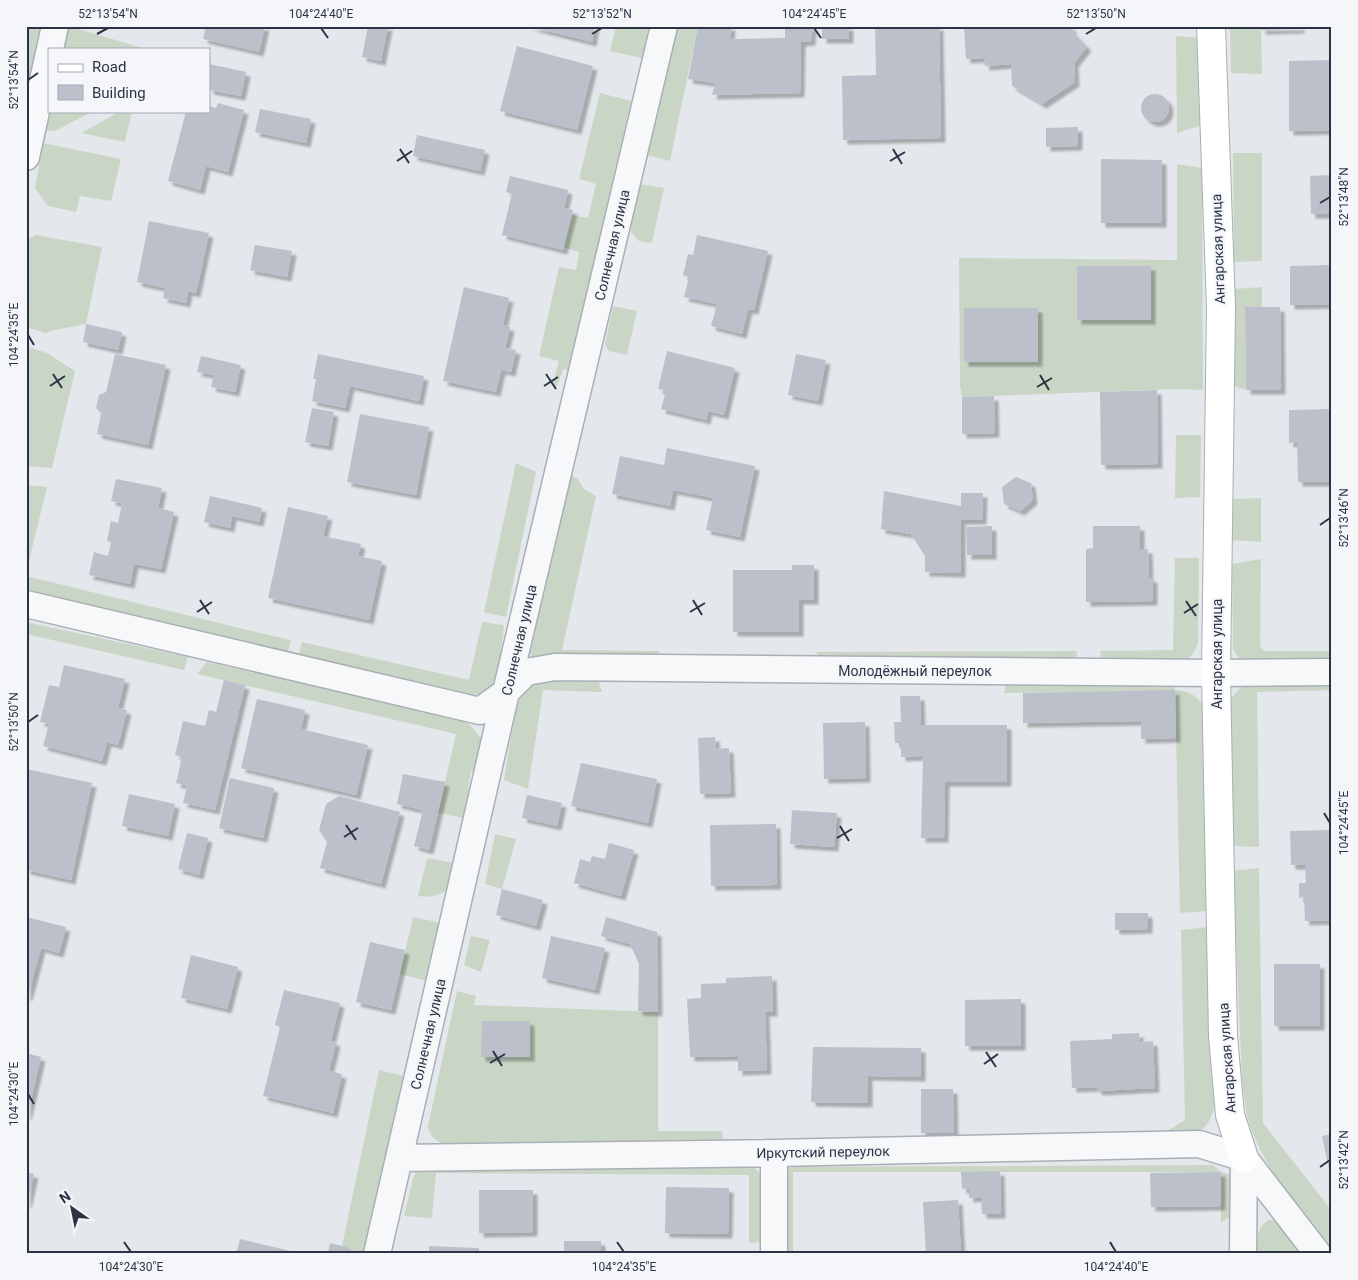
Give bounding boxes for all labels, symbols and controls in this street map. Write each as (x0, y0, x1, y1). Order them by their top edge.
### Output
text: 52°13'54"N (78, 7, 138, 21)
text: 104°24'40"E (289, 7, 353, 21)
text: 52°13'52"N (572, 7, 632, 21)
text: 104°24'45"E (782, 7, 846, 21)
text: 52°13'50"N (1066, 7, 1126, 21)
legend (48, 48, 210, 112)
text: 52°13'54"N (7, 50, 21, 110)
text: Road (92, 58, 126, 76)
text: Building (92, 84, 146, 102)
text: 52°13'48"N (1337, 167, 1351, 227)
street label: Солнечная улица (591, 188, 633, 302)
street label: Ангарская улица (1208, 193, 1228, 305)
text: 104°24'35"E (7, 303, 21, 367)
text: 52°13'46"N (1337, 488, 1351, 548)
street label: Солнечная улица (498, 583, 540, 697)
street label: Ангарская улица (1209, 599, 1225, 709)
street label: Молодёжный переулок (838, 663, 992, 679)
text: 52°13'50"N (7, 692, 21, 752)
text: 104°24'45"E (1337, 791, 1351, 855)
street label: Солнечная улица (407, 977, 449, 1091)
street label: Ангарская улица (1215, 1002, 1239, 1114)
text: 104°24'30"E (7, 1062, 21, 1126)
text: 52°13'42"N (1337, 1130, 1351, 1190)
street label: Иркутский переулок (756, 1143, 890, 1161)
north arrow (48, 1182, 98, 1232)
text: N (56, 1188, 73, 1207)
text: 104°24'30"E (99, 1260, 163, 1274)
text: 104°24'35"E (592, 1260, 656, 1274)
text: 104°24'40"E (1084, 1260, 1148, 1274)

